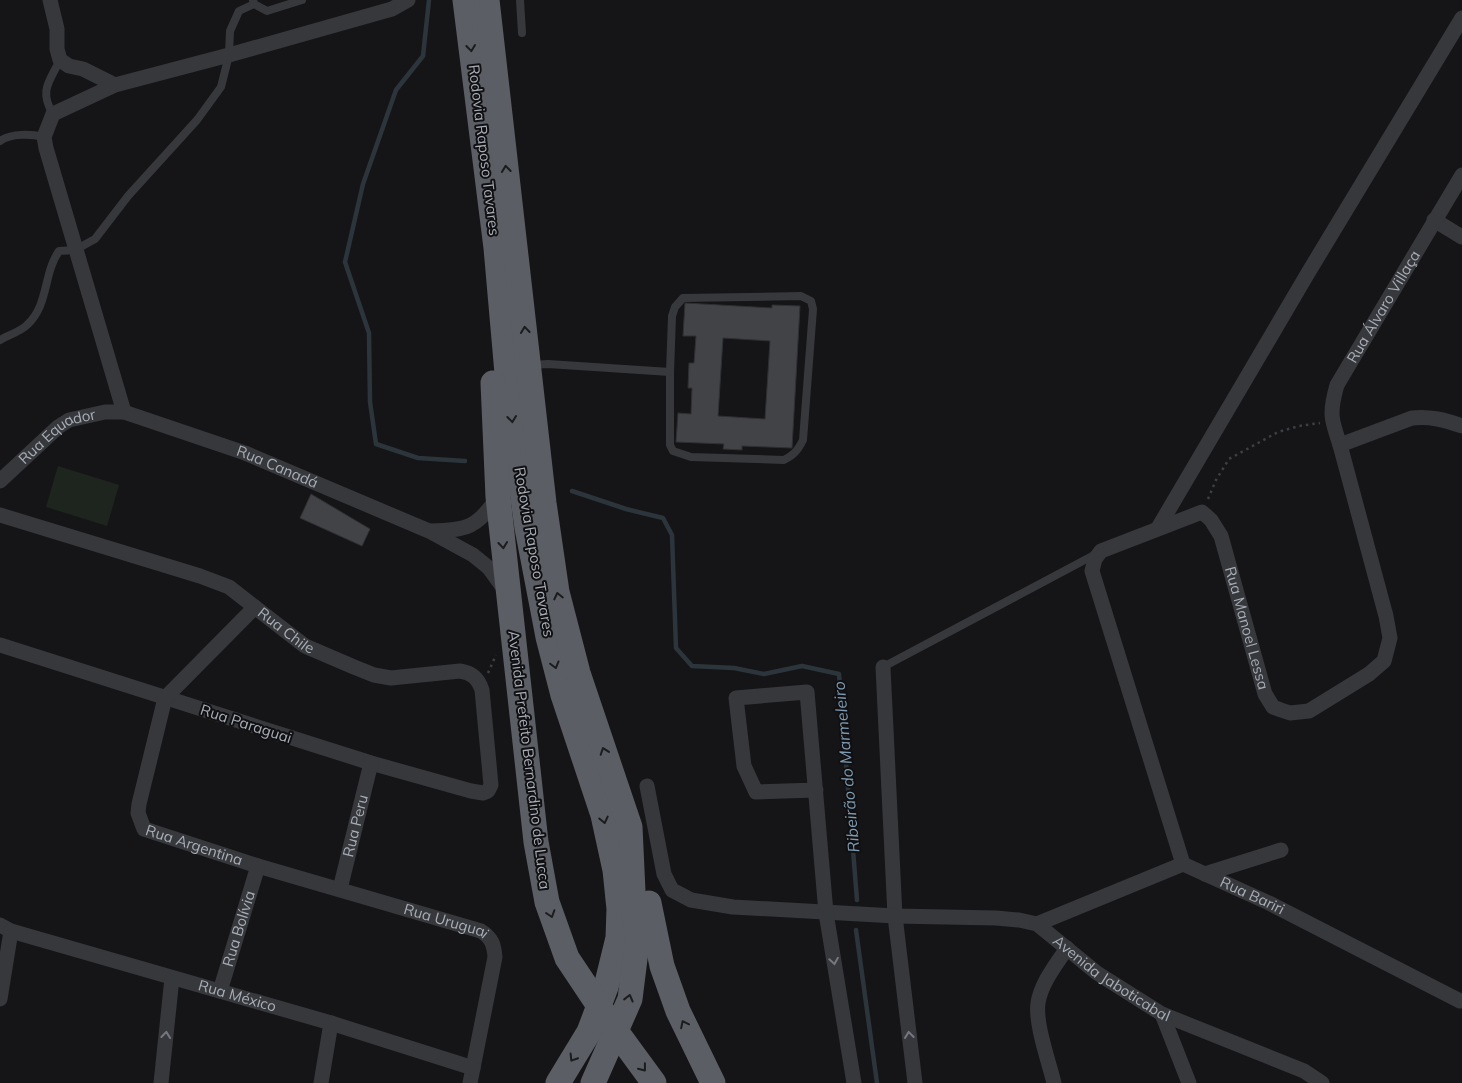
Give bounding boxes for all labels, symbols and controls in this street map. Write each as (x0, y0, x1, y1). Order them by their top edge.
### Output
one-way arrow (465, 45, 476, 53)
street label: Rodovia Raposo Tavares (465, 63, 504, 237)
one-way arrow (501, 164, 512, 172)
street label: Rua Álvaro Villaça (1342, 247, 1424, 366)
one-way arrow (520, 326, 531, 334)
street label: Rua Equador (14, 404, 98, 468)
one-way arrow (506, 415, 517, 423)
street label: Rua Canadá (234, 441, 321, 492)
street label: Rodovia Raposo Tavares (510, 466, 559, 638)
one-way arrow (497, 542, 508, 550)
street label: Rua Manoel Lessa (1221, 564, 1273, 692)
one-way arrow (553, 591, 564, 600)
street label: Rua Chile (254, 603, 317, 658)
street label: Avenida Prefeito Bernardino de Lucca (504, 630, 555, 890)
one-way arrow (549, 660, 560, 669)
water label: Ribeirão do Marmeleiro (829, 681, 863, 853)
street label: Rua Paraguai (198, 700, 294, 747)
one-way arrow (600, 747, 610, 756)
street label: Rua Peru (338, 793, 372, 859)
one-way arrow (598, 815, 609, 824)
street label: Rua Argentina (143, 820, 245, 869)
street label: Rua Bariri (1217, 872, 1288, 918)
street label: Rua Bolívia (218, 888, 259, 969)
street label: Rua Uruguai (402, 899, 493, 942)
one-way arrow (545, 910, 555, 918)
street label: Avenida Jaboticabal (1049, 931, 1173, 1025)
one-way arrow (829, 957, 839, 965)
street label: Rua México (196, 975, 279, 1016)
one-way arrow (623, 993, 634, 1002)
one-way arrow (680, 1020, 690, 1029)
one-way arrow (160, 1030, 171, 1038)
one-way arrow (904, 1030, 915, 1038)
one-way arrow (570, 1052, 580, 1061)
one-way arrow (637, 1062, 645, 1071)

